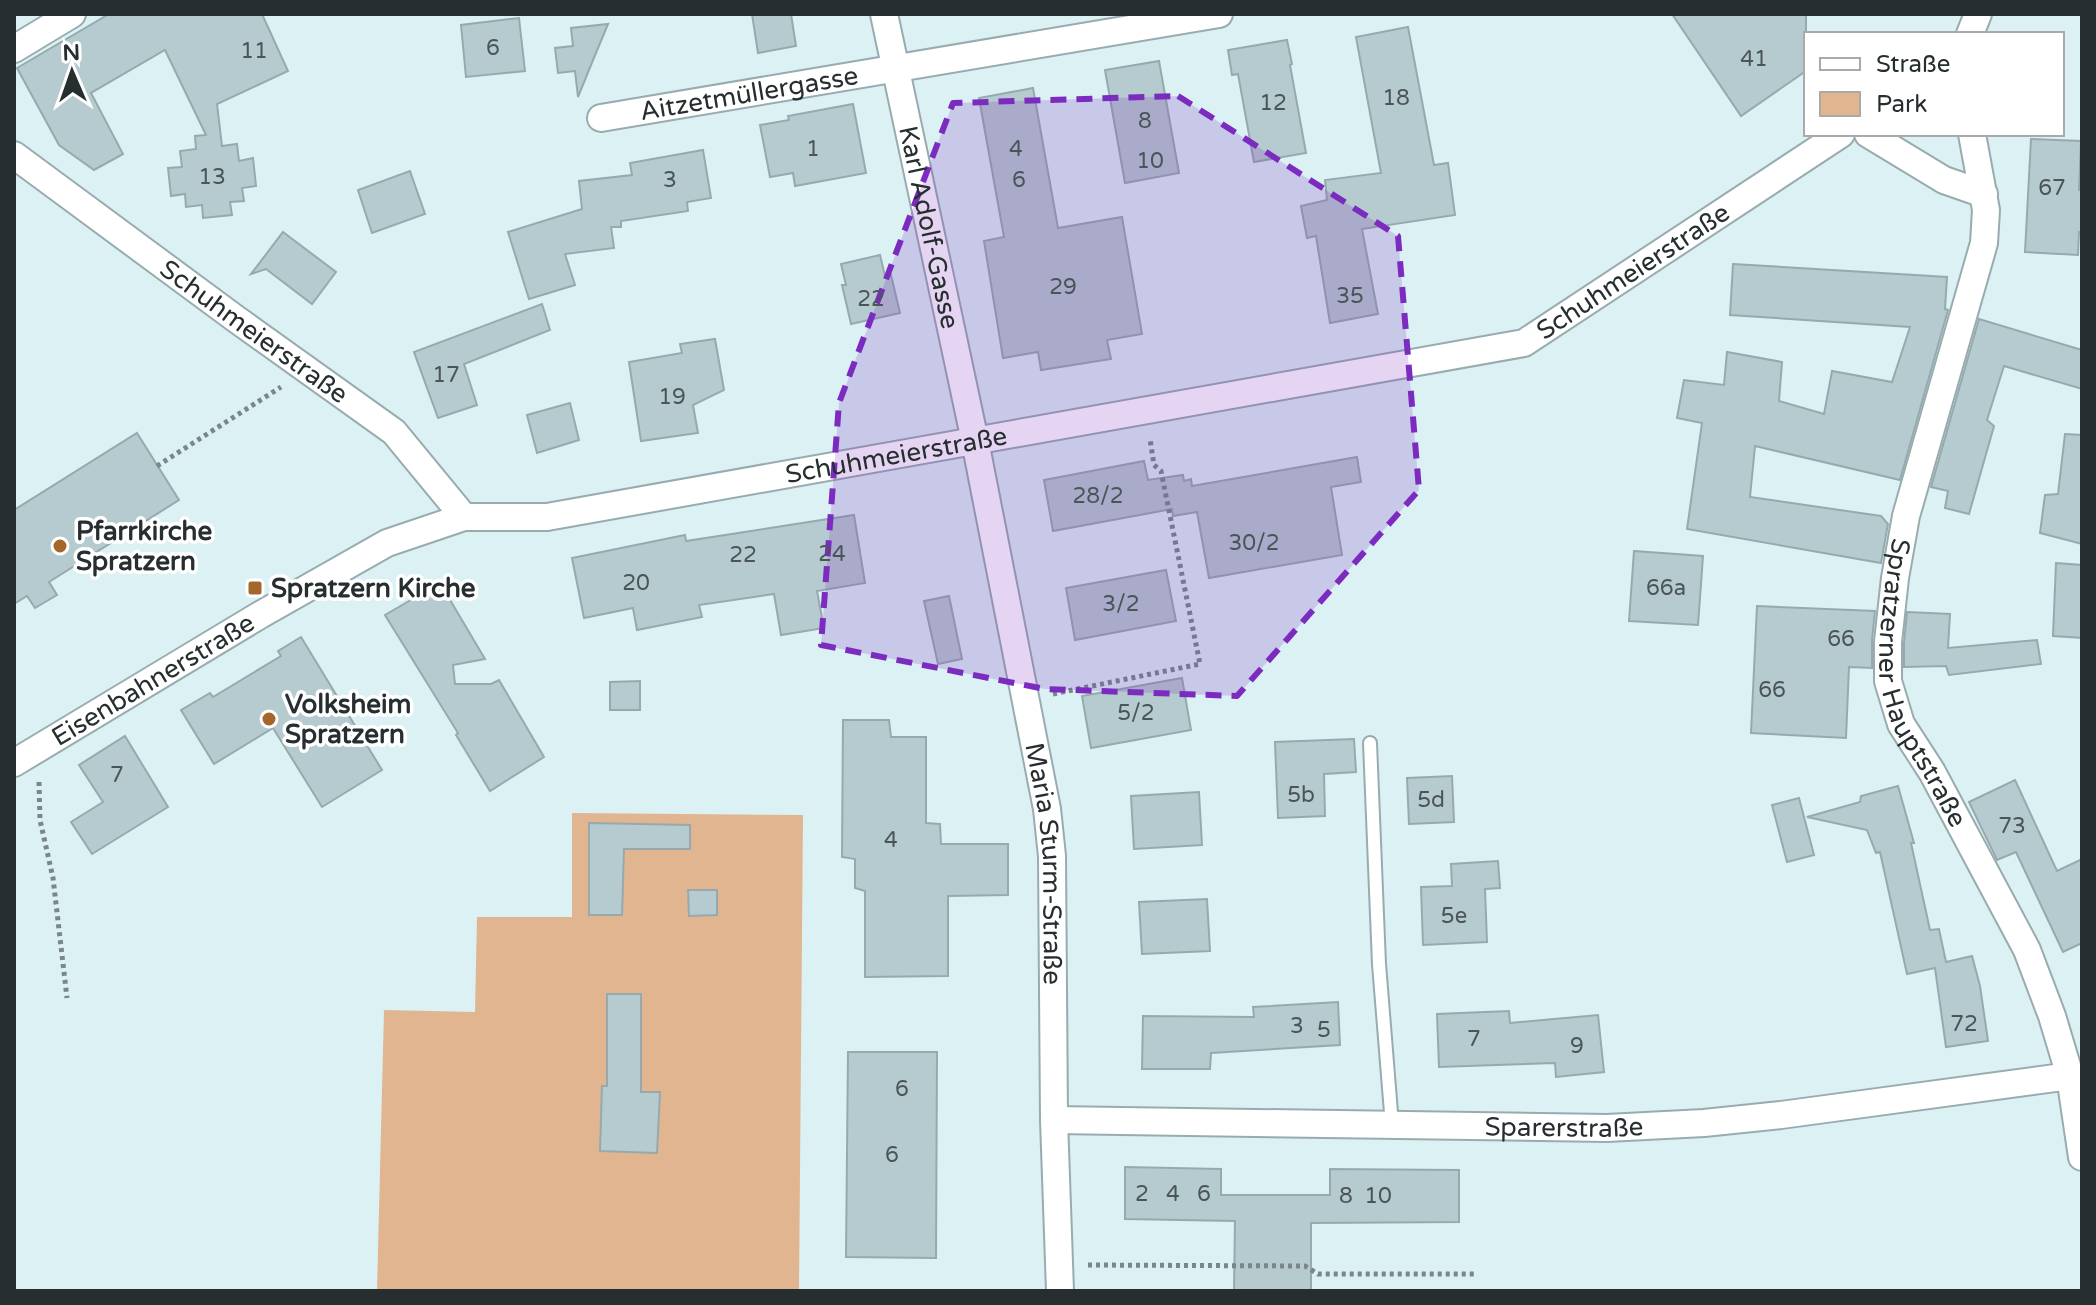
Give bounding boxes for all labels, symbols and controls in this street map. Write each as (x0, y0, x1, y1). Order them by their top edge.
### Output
north arrow (32, 32, 112, 112)
legend (1804, 32, 2064, 136)
house number: 6 (486, 35, 500, 61)
house number: 11 (240, 38, 268, 64)
text: N (62, 40, 81, 66)
house number: 41 (1740, 46, 1768, 72)
text: Straße (1876, 50, 1950, 79)
street label: Aitzetmüllergasse (637, 59, 860, 127)
house number: 18 (1382, 85, 1410, 111)
house number: 12 (1259, 90, 1287, 116)
text: Park (1876, 90, 1927, 119)
house number: 8 (1138, 108, 1152, 134)
street label: Karl Adolf-Gasse (893, 123, 966, 332)
house number: 1 (806, 136, 820, 162)
house number: 4 (1009, 136, 1023, 162)
house number: 10 (1136, 148, 1164, 174)
house number: 13 (198, 164, 226, 190)
house number: 3 (663, 167, 677, 193)
house number: 6 (1012, 167, 1026, 193)
house number: 67 (2038, 175, 2066, 201)
street label: Schuhmeierstraße (1531, 197, 1735, 346)
street label: Schuhmeierstraße (154, 253, 354, 410)
house number: 29 (1049, 274, 1077, 300)
house number: 35 (1336, 283, 1364, 309)
house number: 22 (857, 286, 885, 312)
house number: 17 (432, 362, 460, 388)
house number: 19 (658, 384, 686, 410)
street label: Schuhmeierstraße (783, 420, 1009, 490)
house number: 28/2 (1072, 483, 1124, 509)
place label: Pfarrkirche Spratzern (76, 516, 212, 577)
house number: 30/2 (1228, 530, 1280, 556)
street label: Spratzerner Hauptstraße (1873, 536, 1974, 832)
marker: Pfarrkirche Spratzern (51, 537, 69, 555)
house number: 24 (818, 541, 846, 567)
house number: 22 (729, 542, 757, 568)
house number: 20 (622, 570, 650, 596)
place label: Spratzern Kirche (271, 573, 476, 604)
house number: 66a (1646, 575, 1686, 601)
marker: Spratzern Kirche (246, 579, 264, 597)
house number: 3/2 (1102, 591, 1140, 617)
street label: Eisenbahnerstraße (46, 607, 260, 752)
house number: 66 (1827, 626, 1855, 652)
house number: 66 (1758, 677, 1786, 703)
place label: Volksheim Spratzern (285, 689, 411, 750)
house number: 5/2 (1117, 700, 1155, 726)
marker: Volksheim Spratzern (260, 710, 278, 728)
street label: Maria Sturm-Straße (1019, 740, 1068, 985)
house number: 7 (110, 762, 124, 788)
house number: 5b (1287, 782, 1315, 808)
house number: 5d (1417, 787, 1445, 813)
house number: 73 (1998, 813, 2026, 839)
house number: 4 (884, 827, 898, 853)
house number: 5e (1441, 903, 1467, 929)
house number: 72 (1950, 1011, 1978, 1037)
house number: 3 (1290, 1013, 1304, 1039)
house number: 5 (1317, 1017, 1331, 1043)
house number: 7 (1467, 1026, 1481, 1052)
house number: 9 (1570, 1033, 1584, 1059)
house number: 6 (895, 1076, 909, 1102)
street label: Sparerstraße (1484, 1111, 1644, 1144)
house number: 6 (885, 1142, 899, 1168)
house number: 2 (1135, 1181, 1149, 1207)
house number: 4 (1166, 1181, 1180, 1207)
house number: 6 (1197, 1181, 1211, 1207)
house number: 8 (1339, 1183, 1353, 1209)
house number: 10 (1364, 1183, 1392, 1209)

